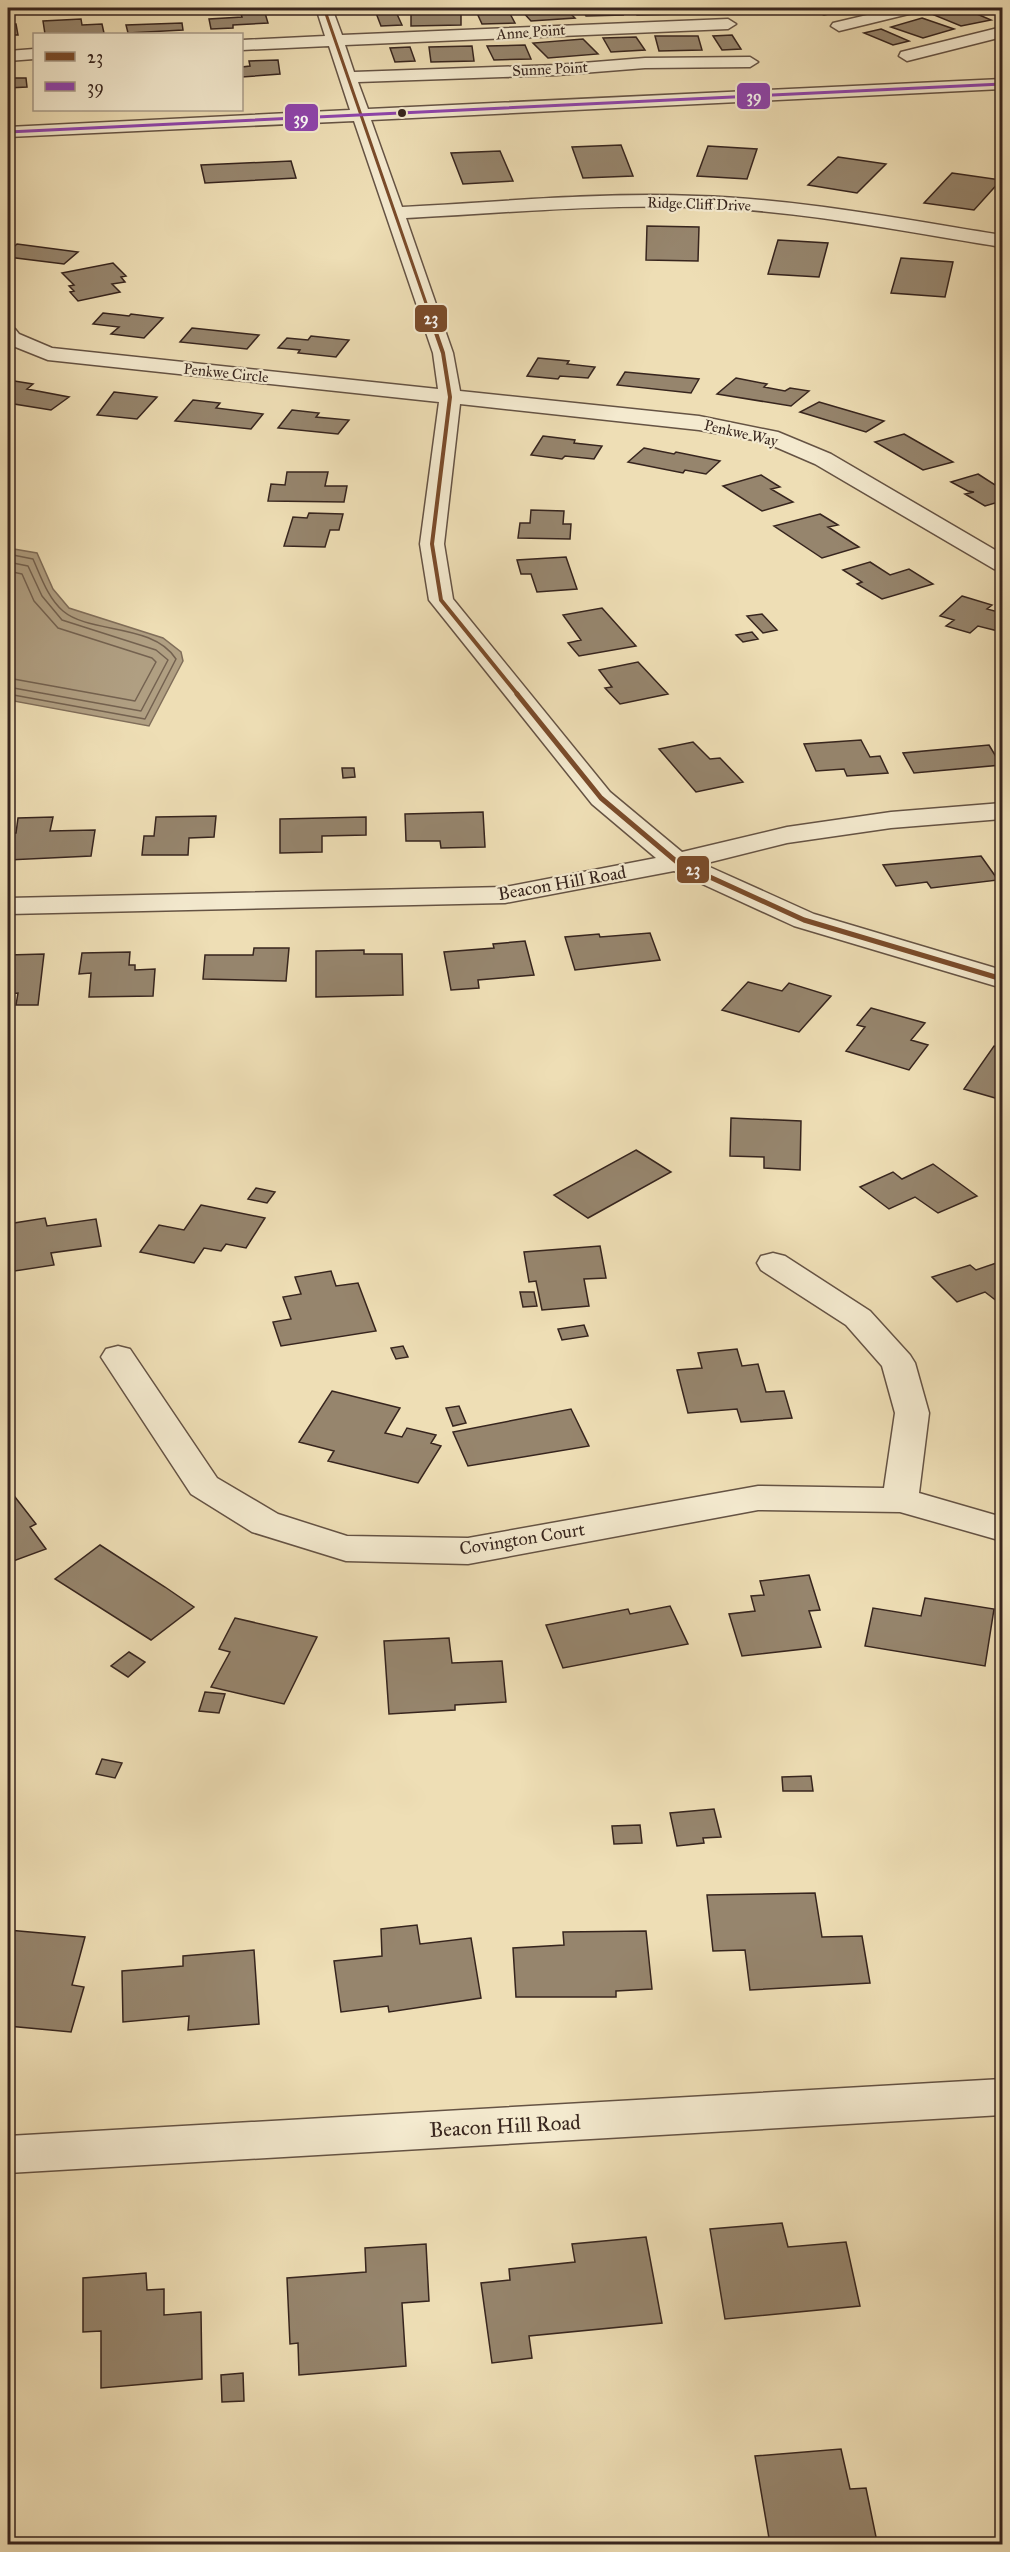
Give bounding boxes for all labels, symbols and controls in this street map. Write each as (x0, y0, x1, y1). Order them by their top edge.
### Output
street label: Anne Point (495, 21, 567, 43)
legend (33, 33, 243, 111)
text: 23 (87, 46, 103, 68)
street label: Sunne Point (512, 58, 589, 80)
text: 39 (87, 76, 104, 98)
line badge: 39 (736, 82, 771, 110)
text: 39 (747, 87, 762, 107)
line badge: 39 (284, 103, 319, 132)
unlabelled marker (396, 107, 408, 119)
text: 39 (294, 109, 309, 129)
street label: Ridge Cliff Drive (647, 193, 751, 215)
line badge: 23 (414, 304, 448, 333)
text: 23 (424, 309, 438, 329)
street label: Penkwe Circle (183, 360, 269, 386)
street label: Penkwe Way (702, 416, 781, 450)
line badge: 23 (676, 855, 710, 884)
text: 23 (686, 860, 700, 880)
street label: Beacon Hill Road (496, 861, 628, 905)
street label: Covington Court (458, 1518, 587, 1561)
street label: Beacon Hill Road (429, 2109, 582, 2143)

